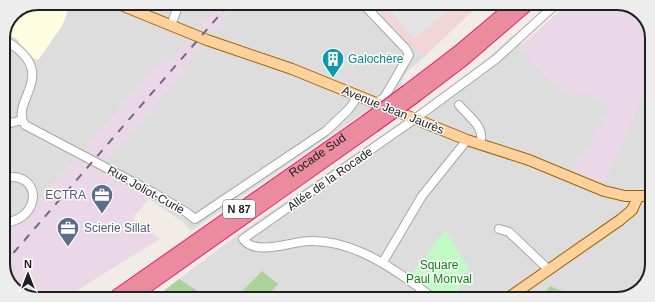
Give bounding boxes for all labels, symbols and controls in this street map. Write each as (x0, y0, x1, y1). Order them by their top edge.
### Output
building icon: Galochère (320, 46, 346, 79)
place label: Galochère (348, 52, 404, 66)
street label: Avenue Jean Jaurès (340, 83, 446, 137)
street label: Rocade Sud (286, 131, 348, 180)
street label: Allée de la Rocade (285, 144, 376, 214)
street label: Rue Joliot-Curie (105, 163, 187, 217)
office icon: ECTRA (89, 182, 115, 215)
place label: ECTRA (45, 188, 86, 202)
road number: N 87 (223, 200, 255, 218)
office icon: Scierie Sillat (55, 215, 81, 248)
place label: Scierie Sillat (84, 221, 151, 235)
north arrow (8, 254, 48, 294)
text: N (24, 258, 32, 270)
park label: Square Paul Monval (406, 258, 472, 286)

